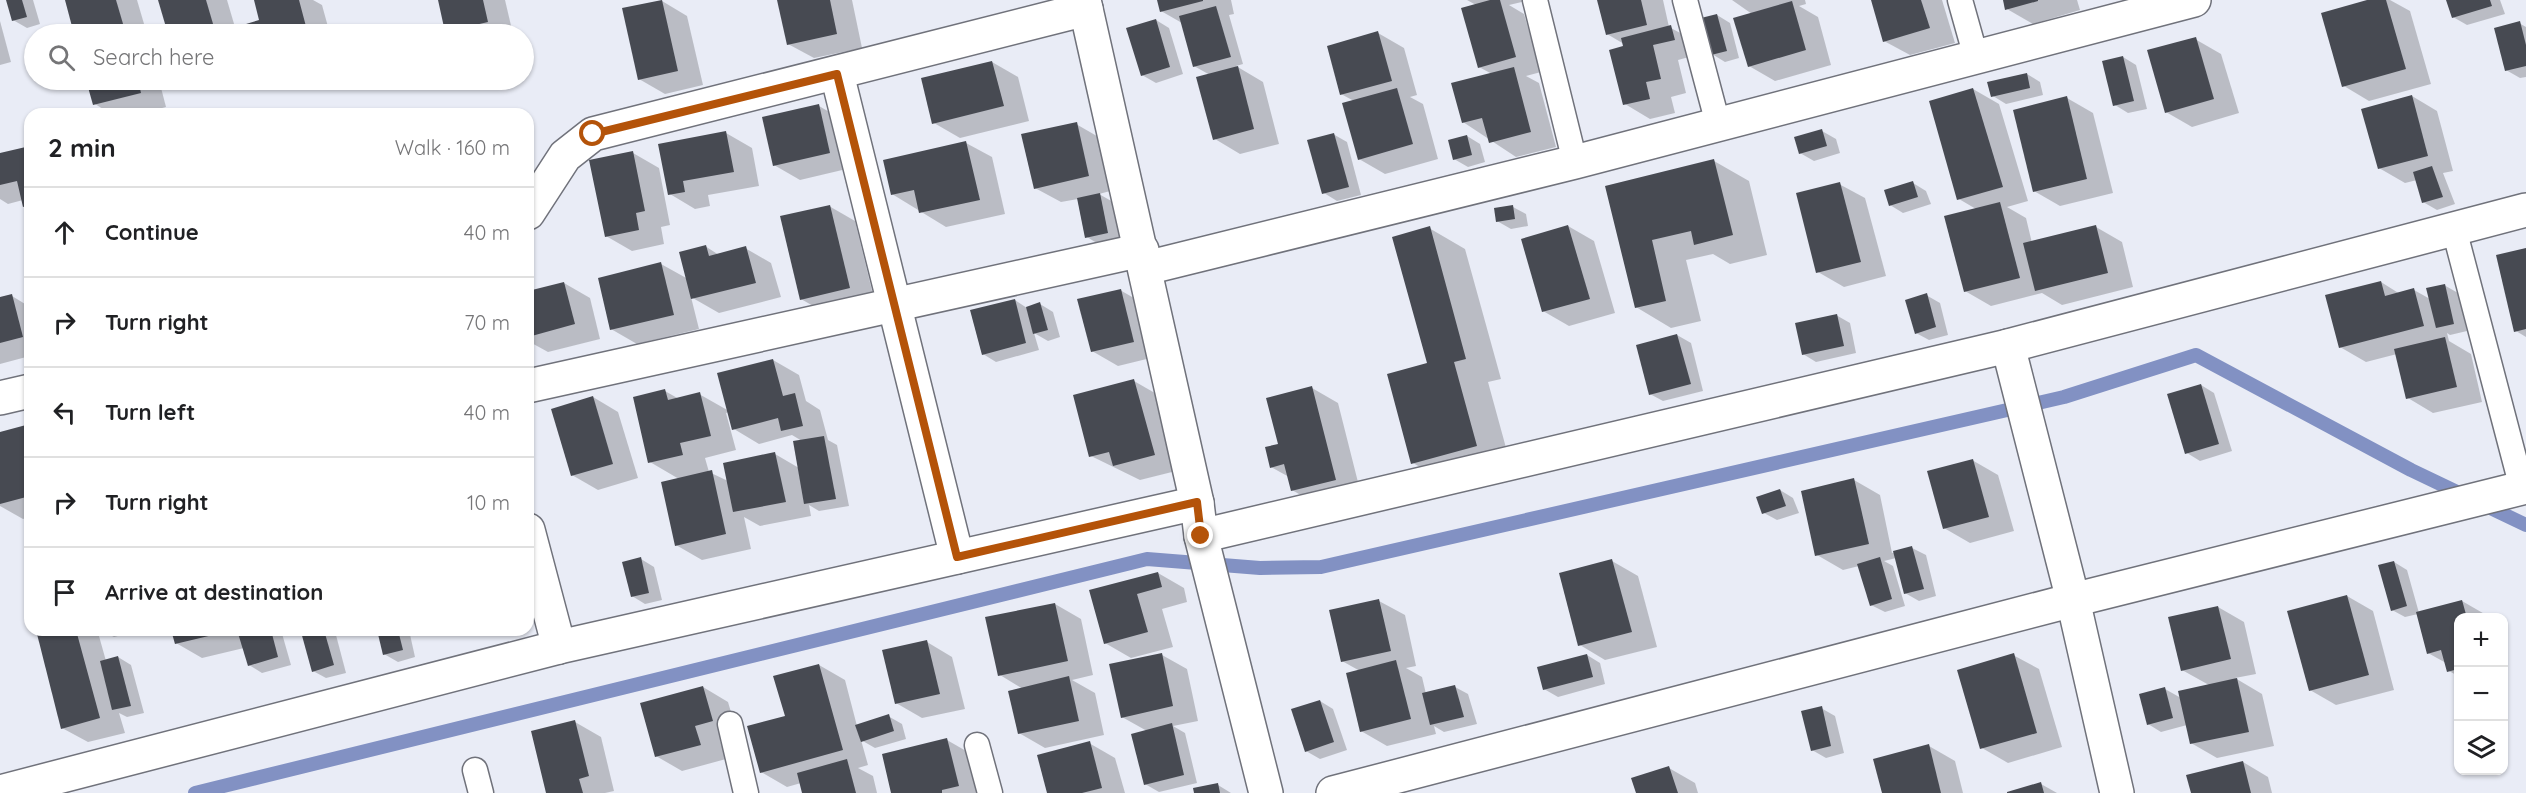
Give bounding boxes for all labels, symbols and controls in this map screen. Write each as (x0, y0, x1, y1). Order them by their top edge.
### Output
search box (24, 24, 534, 90)
icon: search (45, 41, 78, 74)
text: Search here (93, 43, 214, 71)
route start (579, 120, 605, 146)
text: 2 min (48, 131, 116, 164)
text: Walk · 160 m (395, 135, 510, 160)
icon: ahead (48, 216, 81, 249)
text: Continue (105, 218, 199, 246)
text: 40 m (464, 220, 510, 245)
icon: right (48, 306, 81, 339)
text: Turn right (105, 308, 209, 336)
text: 70 m (464, 310, 510, 335)
icon: left (48, 396, 81, 429)
text: Turn left (105, 398, 195, 426)
text: 40 m (464, 400, 510, 425)
icon: right (48, 486, 81, 519)
text: Turn right (105, 488, 209, 516)
text: 10 m (467, 490, 510, 515)
route end (1187, 522, 1213, 548)
icon: arrive (48, 576, 81, 609)
text: Arrive at destination (105, 578, 323, 606)
map controls (2454, 613, 2508, 775)
button: + (2454, 613, 2508, 667)
button: − (2454, 667, 2508, 721)
button: layers (2454, 721, 2508, 775)

